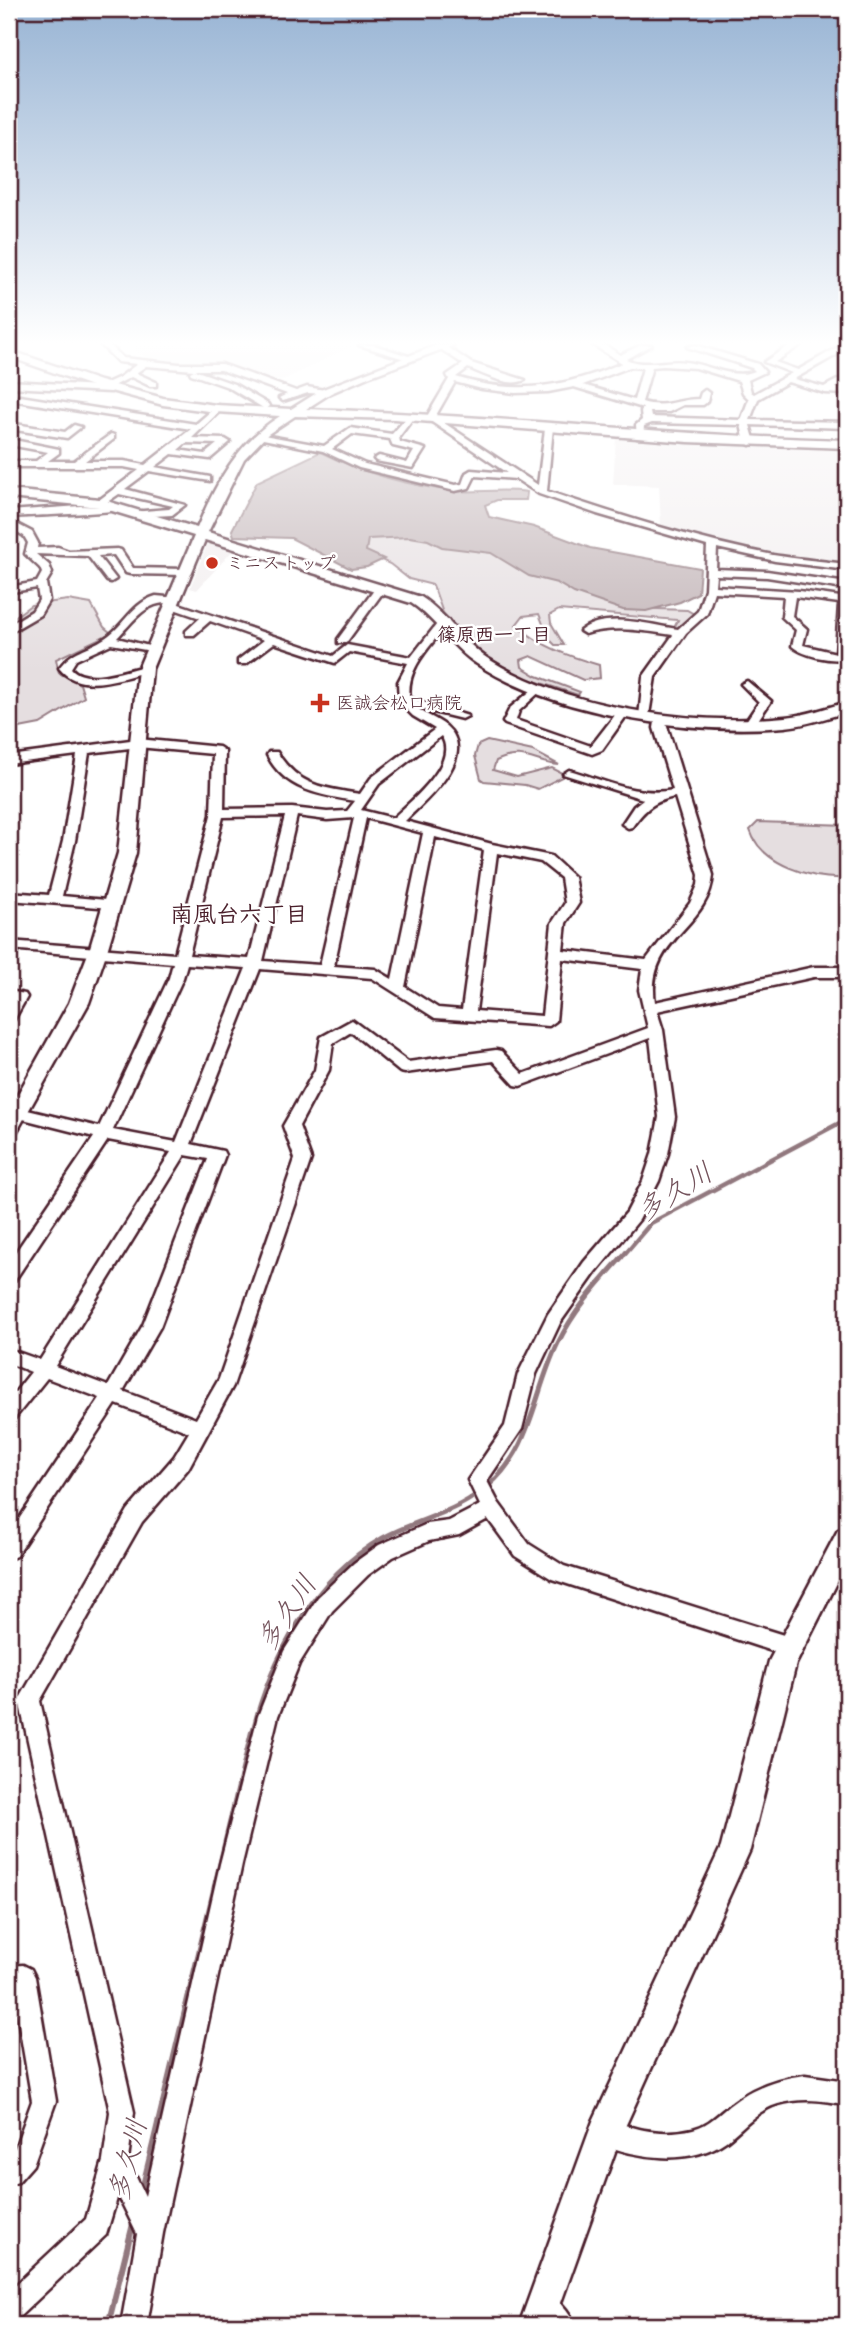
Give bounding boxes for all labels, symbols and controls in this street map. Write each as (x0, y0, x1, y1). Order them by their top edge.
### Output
place label: ミニストップ (226, 552, 336, 574)
marker: ミニストップ (204, 555, 220, 571)
district label: 篠原西一丁目 (437, 623, 551, 646)
place label: 医誠会松口病院 (336, 692, 462, 714)
marker: 医誠会松口病院 (310, 693, 330, 713)
district label: 南風台六丁目 (170, 900, 308, 928)
water label: 多久川 (629, 1154, 719, 1228)
water label: 多久川 (248, 1568, 324, 1656)
water label: 多久川 (100, 2115, 154, 2205)

